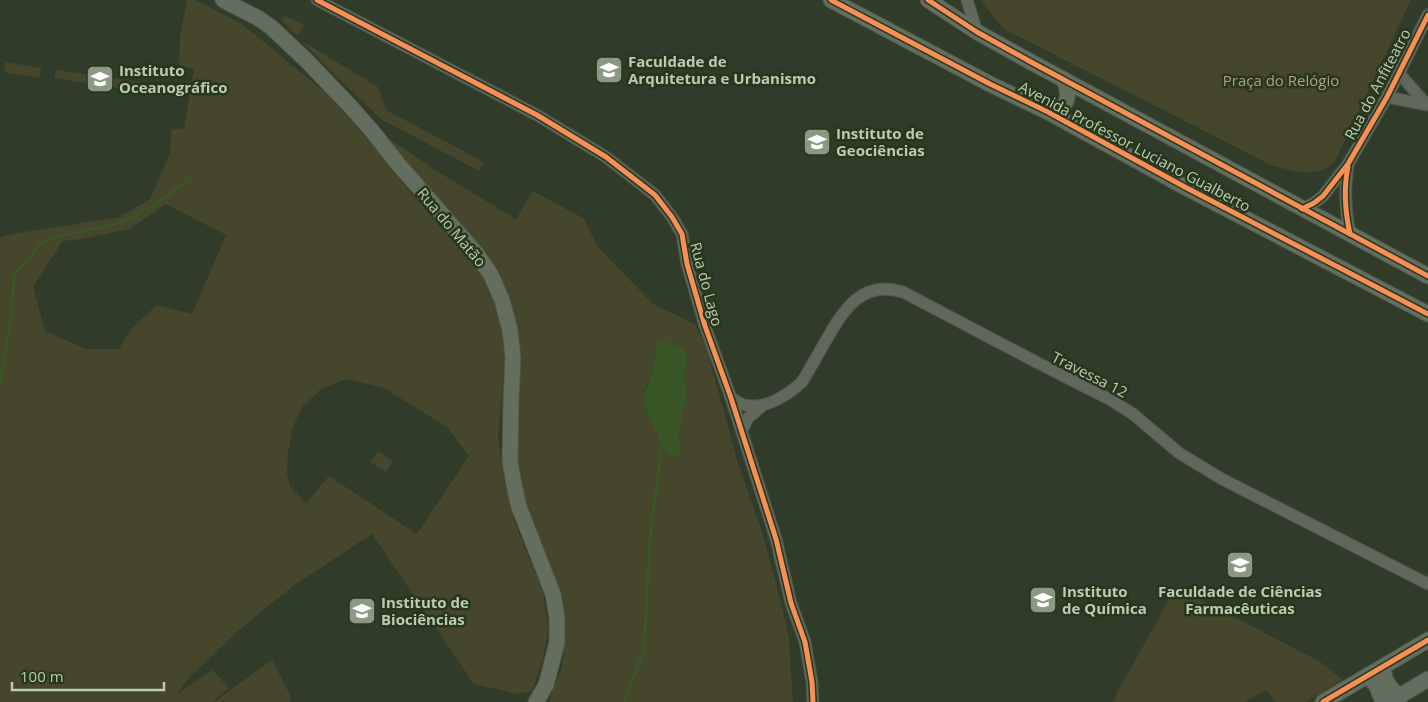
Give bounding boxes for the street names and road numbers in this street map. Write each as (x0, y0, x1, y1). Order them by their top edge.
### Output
street label: Rua do Anfiteatro (1339, 25, 1415, 143)
street label: Avenida Professor Luciano Gualberto (1016, 76, 1254, 216)
street label: Rua do Matão (413, 183, 491, 271)
street label: Rua do Lago (686, 240, 728, 328)
street label: Travessa 12 (1049, 346, 1131, 402)

